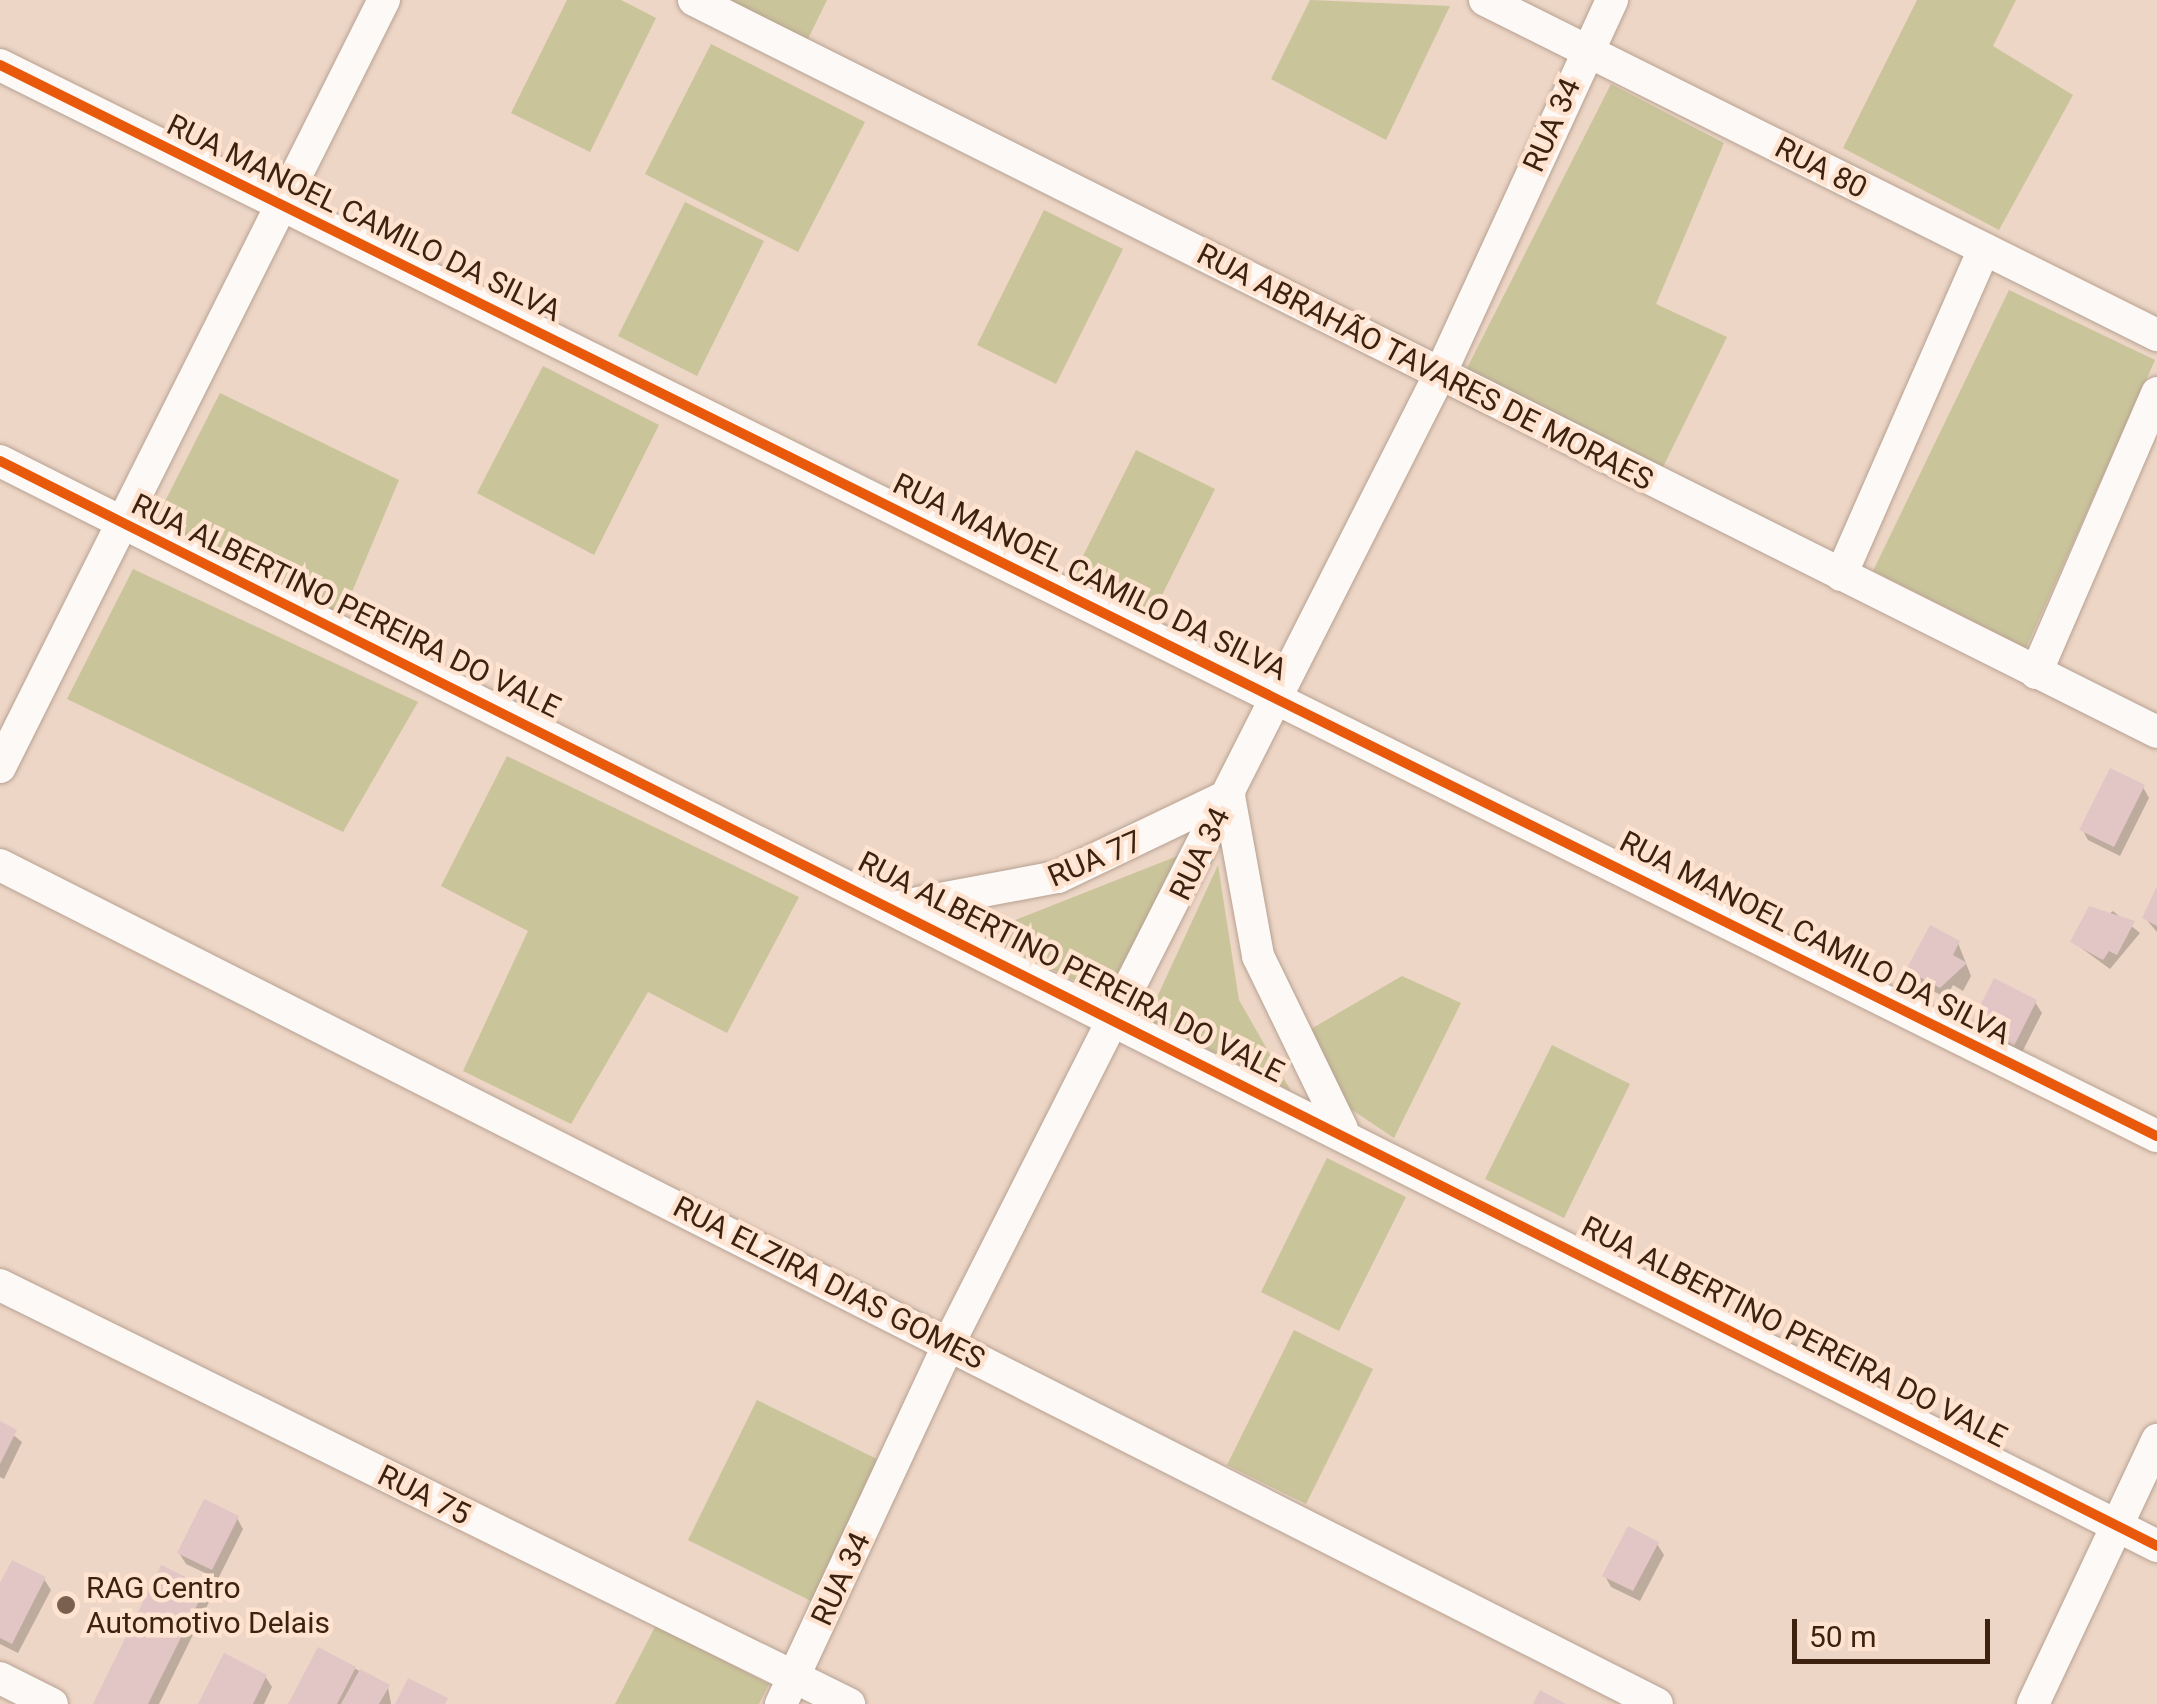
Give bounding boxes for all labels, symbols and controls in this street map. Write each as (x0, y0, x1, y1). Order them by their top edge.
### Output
street label: RUA 34 (1516, 73, 1588, 177)
street label: RUA MANOEL CAMILO DA SILVA (161, 107, 567, 329)
street label: RUA 80 (1769, 130, 1873, 206)
street label: RUA ABRAHÃO TAVARES DE MORAES (1191, 236, 1659, 498)
street label: RUA MANOEL CAMILO DA SILVA (887, 466, 1293, 688)
street label: RUA ALBERTINO PEREIRA DO VALE (126, 486, 566, 726)
street label: RUA 34 (1162, 802, 1238, 906)
street label: RUA 77 (1043, 823, 1147, 895)
street label: RUA MANOEL CAMILO DA SILVA (1614, 824, 2016, 1052)
street label: RUA ALBERTINO PEREIRA DO VALE (852, 844, 1290, 1090)
street label: RUA ELZIRA DIAS GOMES (667, 1189, 991, 1377)
street label: RUA ALBERTINO PEREIRA DO VALE (1575, 1209, 2013, 1455)
street label: RUA 75 (372, 1457, 476, 1533)
street label: RUA 34 (804, 1527, 878, 1631)
place label: RAG Centro Automotivo Delais (86, 1570, 330, 1640)
marker: RAG Centro Automotivo Delais (55, 1594, 77, 1616)
scale bar (1797, 1599, 1994, 1661)
text: 50 m (1809, 1619, 1876, 1654)

